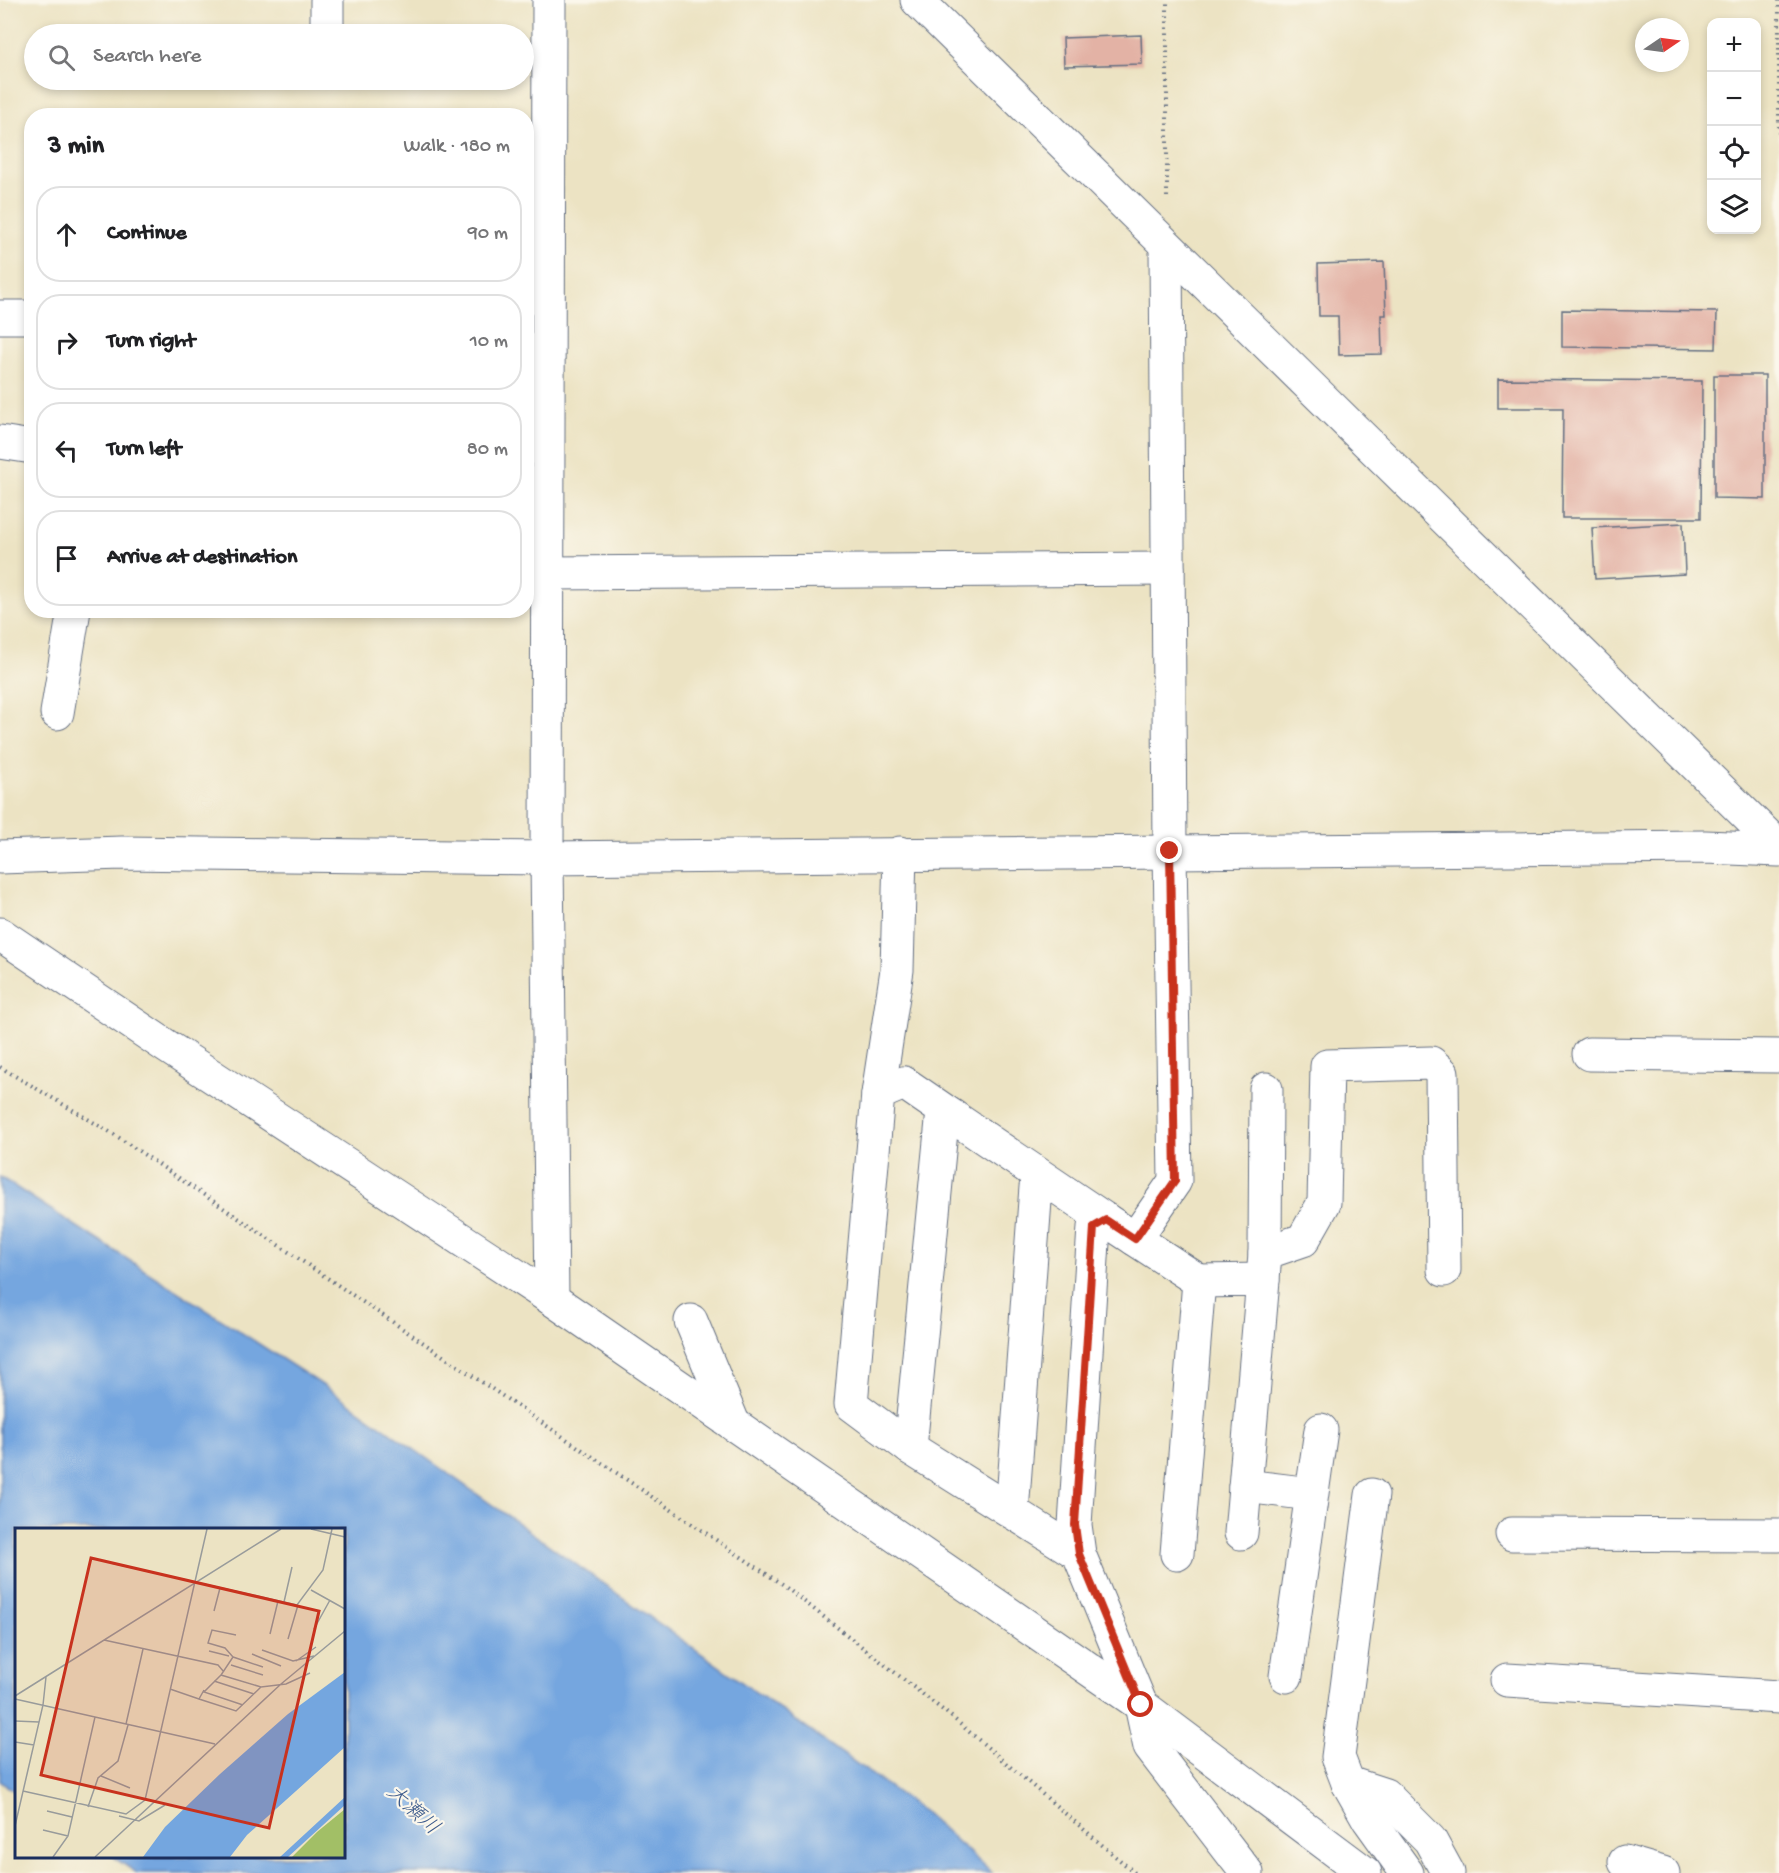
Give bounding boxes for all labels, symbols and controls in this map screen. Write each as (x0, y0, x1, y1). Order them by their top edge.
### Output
north arrow (1635, 18, 1689, 72)
map controls (1707, 18, 1761, 234)
button: + (1707, 18, 1761, 72)
search box (24, 24, 534, 90)
icon: search (45, 41, 78, 74)
text: Search here (93, 44, 201, 70)
button: − (1707, 72, 1761, 126)
button: locate (1707, 126, 1761, 180)
text: 3 min (48, 132, 104, 163)
text: Walk · 180 m (403, 136, 510, 159)
button: layers (1707, 180, 1761, 234)
icon: ahead (50, 218, 83, 251)
text: Continue (107, 221, 187, 247)
text: 90 m (468, 223, 508, 246)
icon: right (50, 326, 83, 359)
text: Turn right (107, 329, 195, 355)
text: 10 m (470, 331, 508, 354)
icon: left (50, 434, 83, 467)
text: Turn left (107, 437, 181, 463)
text: 80 m (467, 439, 508, 462)
icon: arrive (50, 542, 83, 575)
text: Arrive at destination (107, 545, 297, 571)
route end (1156, 837, 1182, 863)
inset map (15, 1528, 345, 1858)
route start (1127, 1691, 1153, 1717)
water label: 大瀬川 (380, 1780, 444, 1842)

